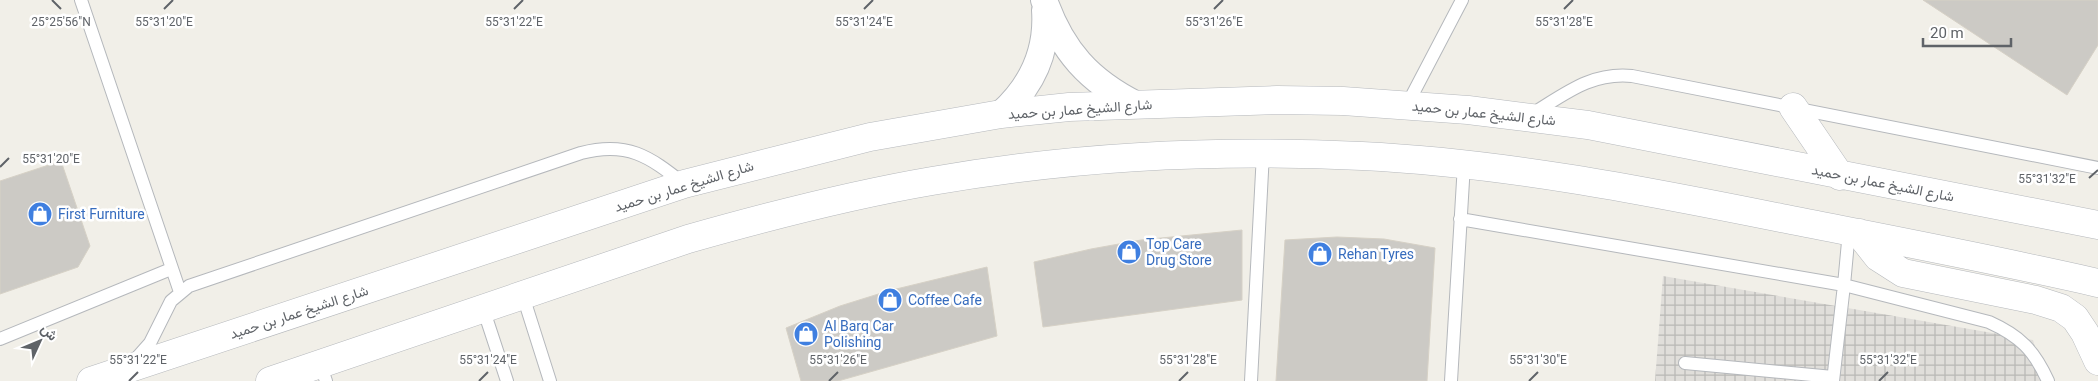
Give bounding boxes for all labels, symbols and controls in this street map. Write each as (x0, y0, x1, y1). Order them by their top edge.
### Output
text: 25°25'56"N (31, 15, 91, 29)
text: 55°31'20"E (135, 15, 193, 29)
text: 55°31'22"E (485, 15, 543, 29)
text: 55°31'24"E (835, 15, 893, 29)
text: 55°31'26"E (1185, 15, 1243, 29)
text: 55°31'28"E (1535, 15, 1593, 29)
scale bar (1923, 15, 2010, 47)
text: 20 m (1930, 24, 1964, 42)
street label: شارع الشيخ عمار بن حميد (1007, 96, 1153, 125)
street label: شارع الشيخ عمار بن حميد (1411, 97, 1557, 131)
text: 55°31'20"E (22, 152, 80, 166)
street label: شارع الشيخ عمار بن حميد (613, 157, 756, 218)
street label: شارع الشيخ عمار بن حميد (1810, 161, 1955, 208)
text: 55°31'32"E (2018, 172, 2076, 186)
shop icon: First Furniture (27, 201, 53, 227)
place label: First Furniture (58, 206, 145, 222)
place label: Top Care Drug Store (1146, 236, 1212, 268)
shop icon: Top Care Drug Store (1116, 239, 1142, 265)
shop icon: Rehan Tyres (1307, 241, 1333, 267)
place label: Rehan Tyres (1338, 246, 1414, 262)
street label: شارع الشيخ عمار بن حميد (228, 282, 371, 345)
shop icon: Coffee Cafe (877, 287, 903, 313)
place label: Coffee Cafe (908, 292, 982, 308)
north arrow (15, 316, 65, 366)
place label: Al Barq Car Polishing (824, 318, 894, 350)
text: ش (37, 320, 61, 344)
shop icon: Al Barq Car Polishing (793, 321, 819, 347)
text: 55°31'22"E (109, 353, 167, 367)
text: 55°31'24"E (459, 353, 517, 367)
text: 55°31'26"E (809, 353, 867, 367)
text: 55°31'28"E (1159, 353, 1217, 367)
text: 55°31'30"E (1509, 353, 1567, 367)
text: 55°31'32"E (1859, 353, 1917, 367)

